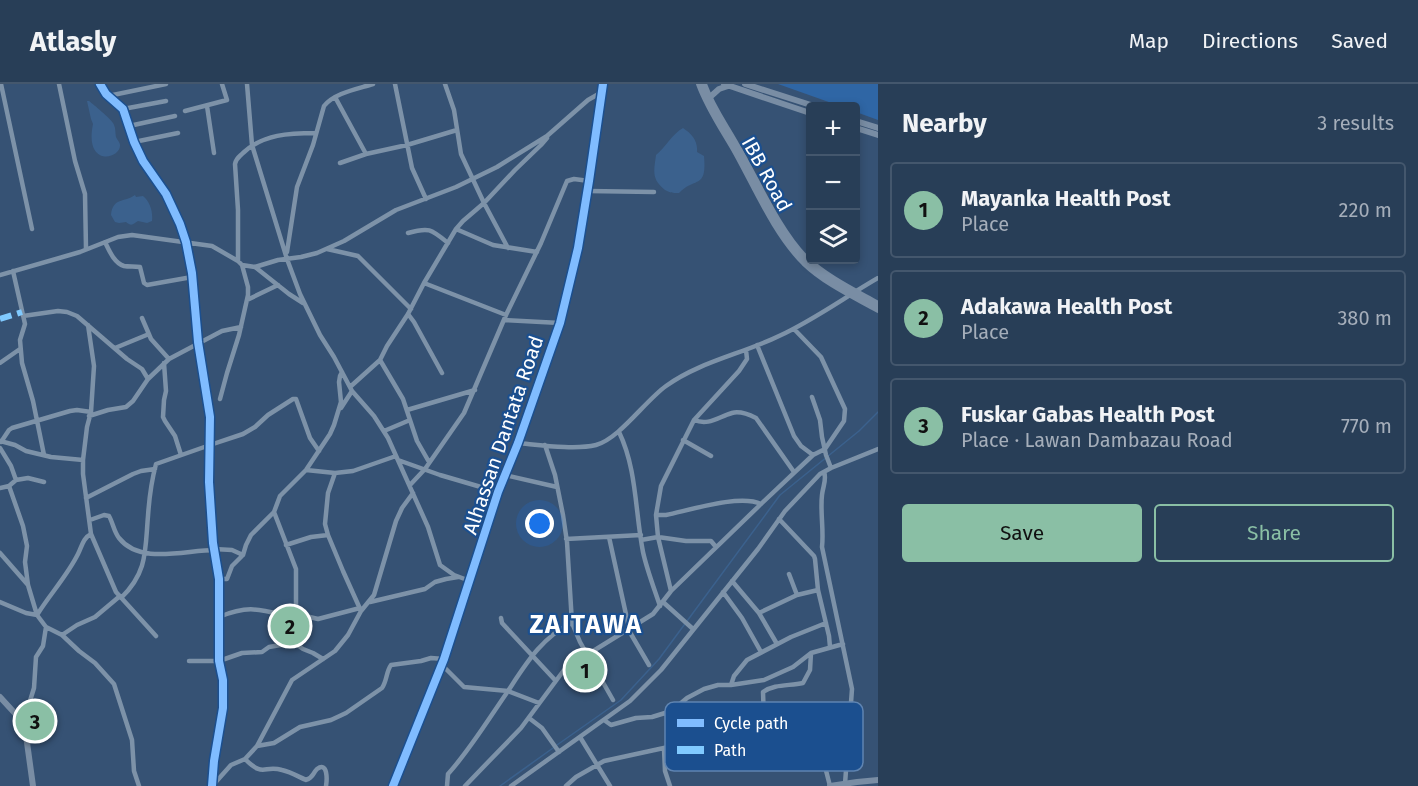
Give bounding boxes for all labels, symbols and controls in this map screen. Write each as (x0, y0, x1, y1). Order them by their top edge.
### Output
text: Atlasly (30, 25, 116, 58)
text: Map (1129, 28, 1169, 54)
text: Directions (1202, 28, 1298, 54)
text: Saved (1331, 28, 1388, 54)
map controls (806, 102, 860, 264)
button: + (806, 102, 860, 156)
text: Nearby (902, 108, 987, 139)
text: 3 results (1317, 111, 1394, 135)
street label: IBB Road (737, 132, 797, 216)
button: − (806, 156, 860, 210)
text: Mayanka Health Post (961, 185, 1171, 212)
text: 1 (919, 198, 928, 222)
text: 220 m (1339, 198, 1392, 222)
button: layers (806, 210, 860, 264)
text: Place (961, 212, 1009, 236)
text: Adakawa Health Post (961, 293, 1172, 320)
text: 2 (918, 306, 929, 330)
text: 380 m (1337, 306, 1392, 330)
text: Place (961, 320, 1009, 344)
street label: Alhassan Dantata Road (458, 333, 548, 537)
text: Fuskar Gabas Health Post (961, 401, 1215, 428)
text: 3 (918, 414, 929, 438)
text: 770 m (1341, 414, 1392, 438)
text: Place · Lawan Dambazau Road (961, 428, 1233, 452)
button: Save (902, 504, 1142, 562)
button: Share (1154, 504, 1394, 562)
your location (525, 509, 554, 538)
pin: 2 (270, 604, 310, 648)
district label: ZAITAWA (529, 609, 643, 640)
pin: 1 (566, 648, 604, 692)
pin: 3 (15, 698, 54, 744)
legend (665, 702, 863, 771)
text: Cycle path (714, 714, 788, 733)
text: Path (714, 741, 746, 760)

